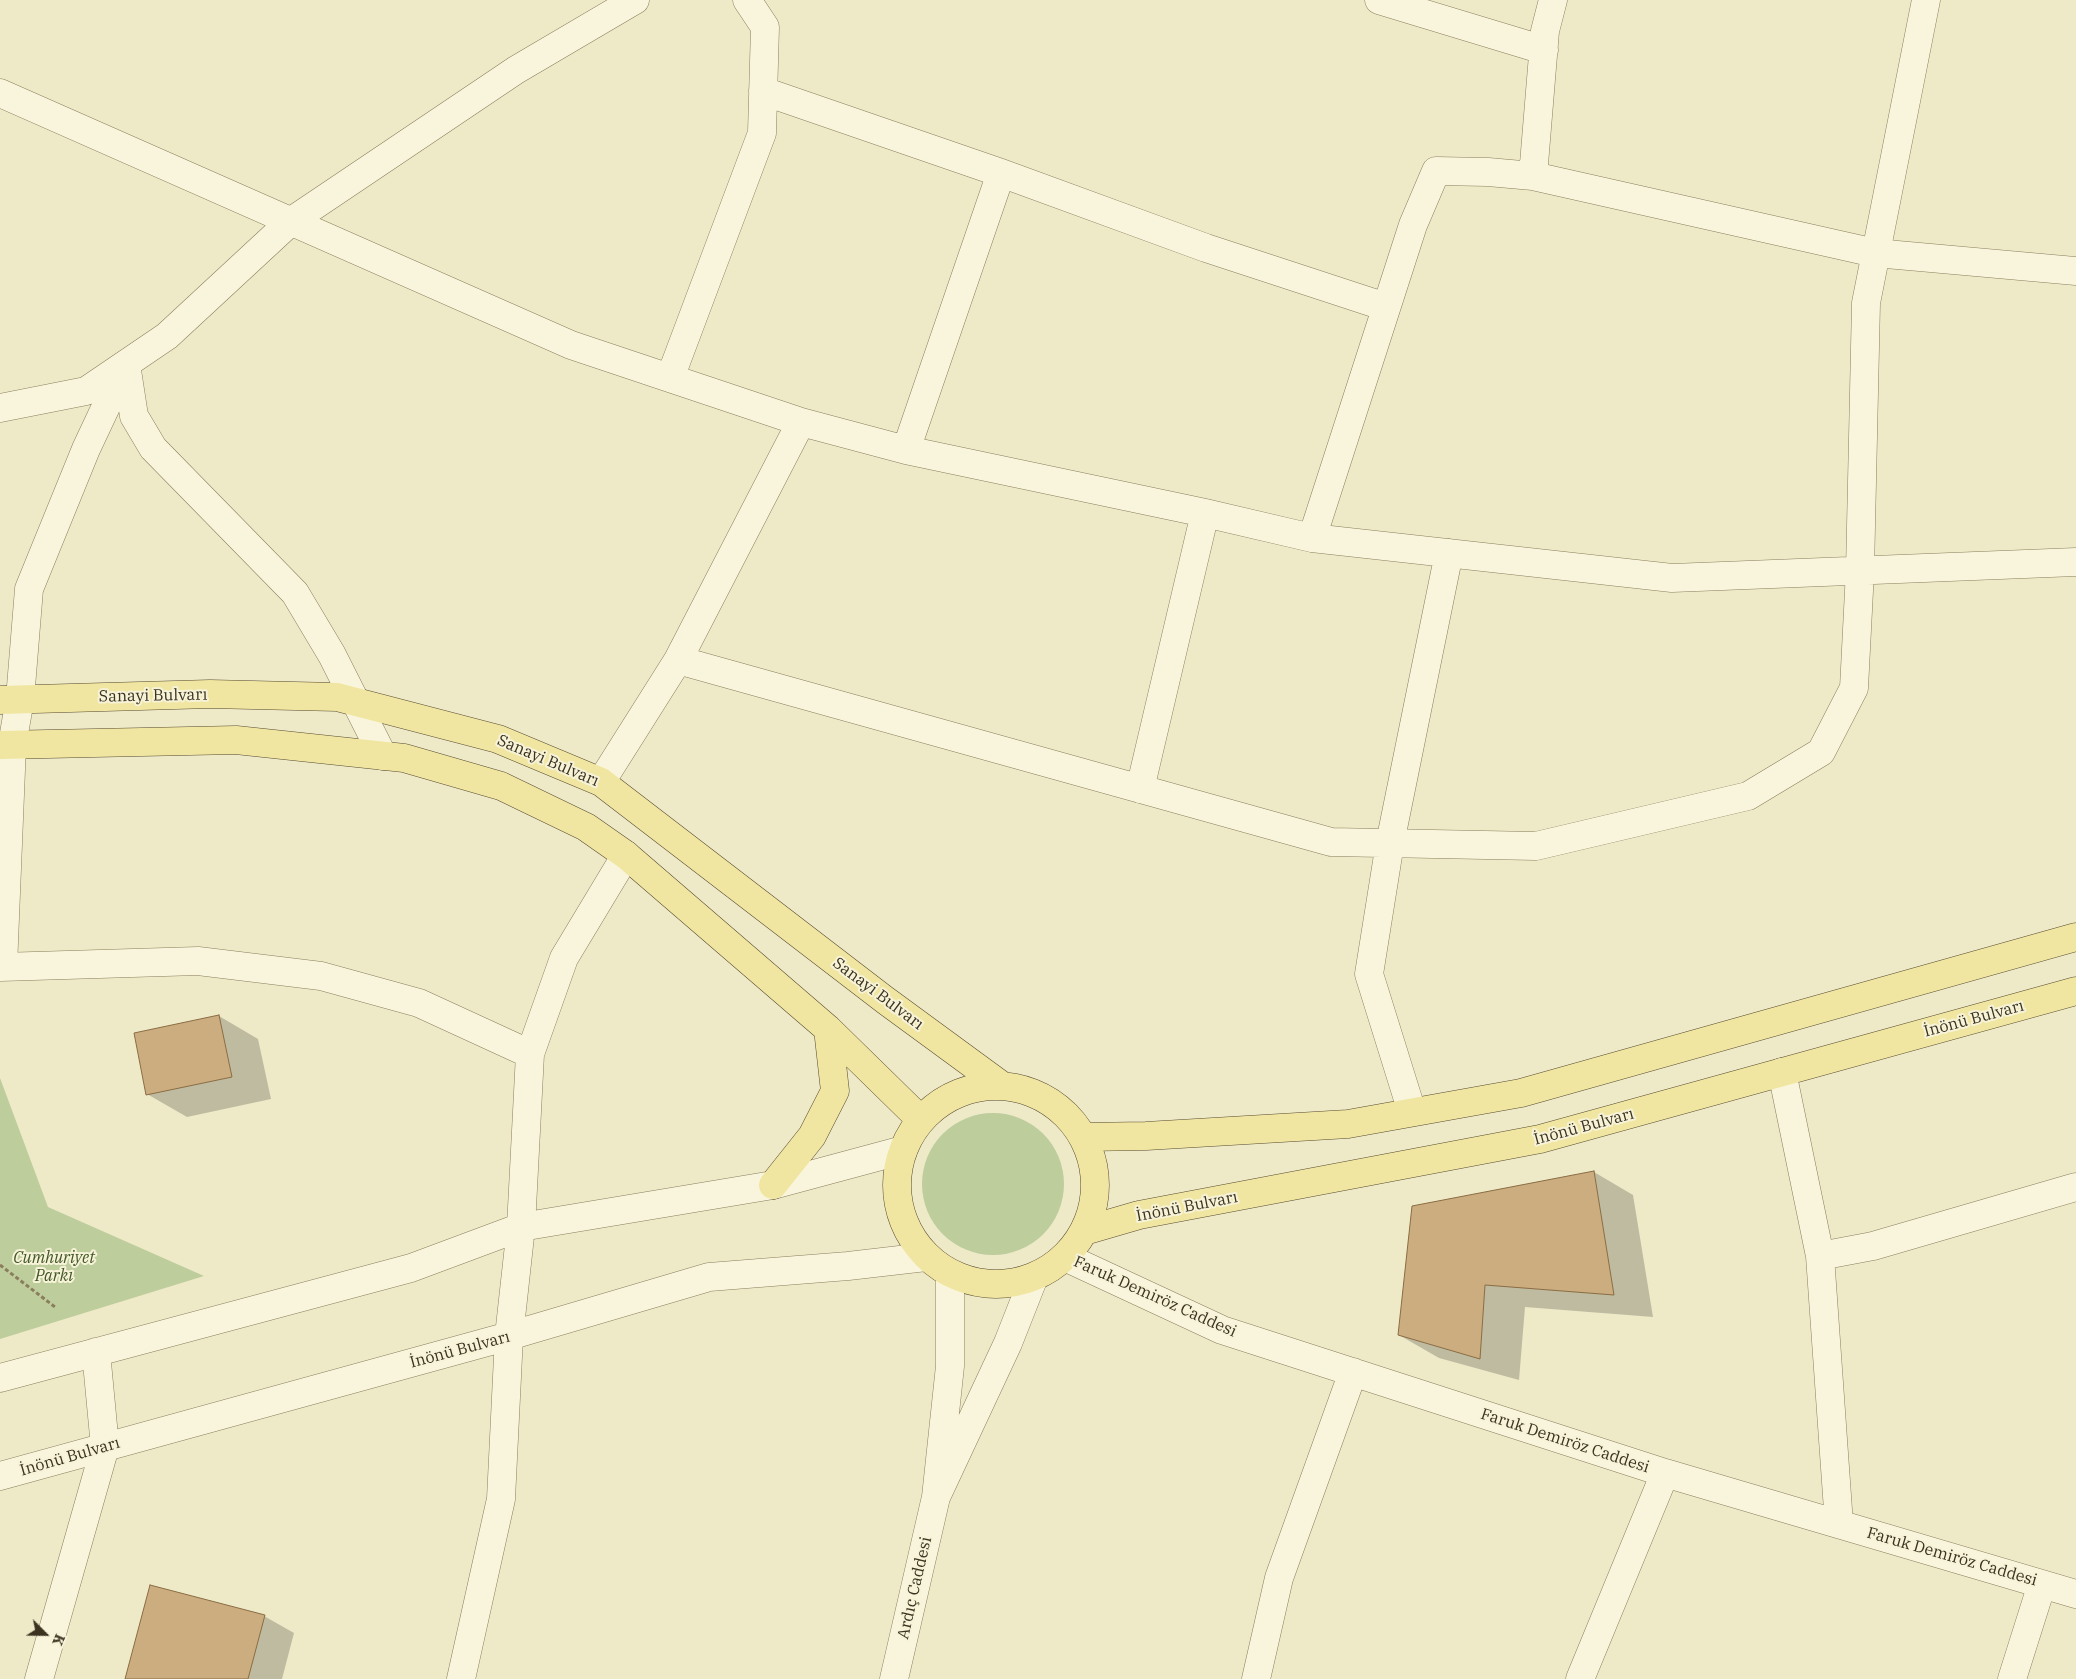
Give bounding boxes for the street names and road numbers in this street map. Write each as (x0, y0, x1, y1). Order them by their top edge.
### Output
street label: Sanayi Bulvarı (98, 685, 208, 707)
street label: Sanayi Bulvarı (494, 731, 602, 791)
street label: Sanayi Bulvarı (829, 954, 927, 1034)
street label: İnönü Bulvarı (1922, 996, 2026, 1042)
street label: İnönü Bulvarı (1532, 1104, 1636, 1150)
street label: İnönü Bulvarı (1135, 1188, 1239, 1226)
street label: Faruk Demiröz Caddesi (1071, 1252, 1239, 1342)
street label: İnönü Bulvarı (408, 1327, 512, 1373)
street label: Faruk Demiröz Caddesi (1478, 1405, 1652, 1477)
street label: İnönü Bulvarı (18, 1434, 122, 1480)
street label: Faruk Demiröz Caddesi (1865, 1523, 2039, 1591)
street label: Ardıç Caddesi (894, 1535, 936, 1641)

